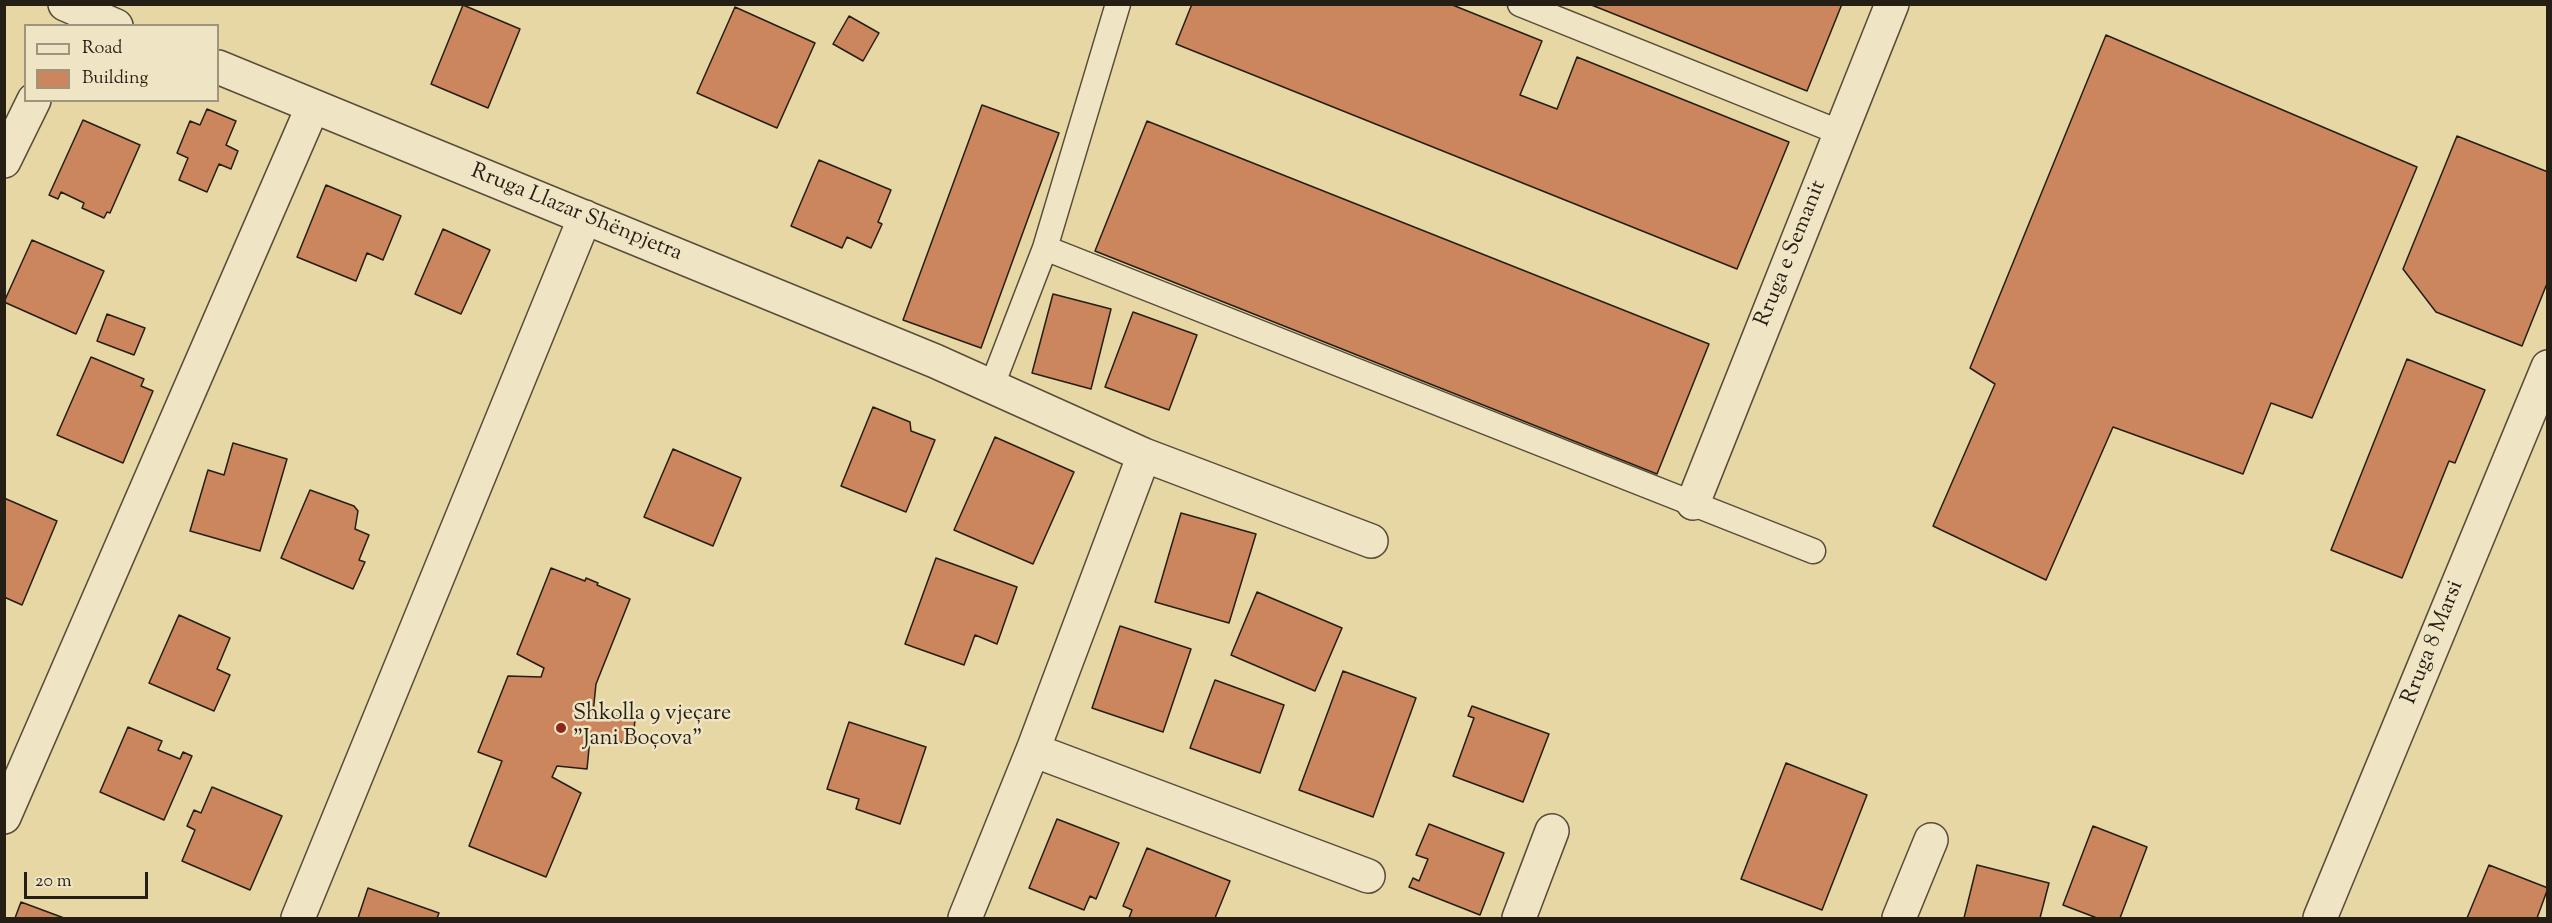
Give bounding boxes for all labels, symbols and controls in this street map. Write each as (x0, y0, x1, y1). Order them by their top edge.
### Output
legend (24, 24, 219, 102)
text: Road (82, 36, 122, 62)
text: Building (82, 66, 148, 92)
street label: Rruga Llazar Shënpjetra (466, 160, 686, 268)
street label: Rruga e Semanit (1751, 177, 1833, 331)
street label: Rruga 8 Marsi (2397, 577, 2471, 709)
place label: Shkolla 9 vjeçare "Jani Boçova" (573, 702, 731, 754)
marker: Shkolla 9 vjeçare "Jani Boçova" (554, 721, 568, 735)
scale bar (27, 860, 152, 898)
text: 20 m (35, 869, 72, 895)

